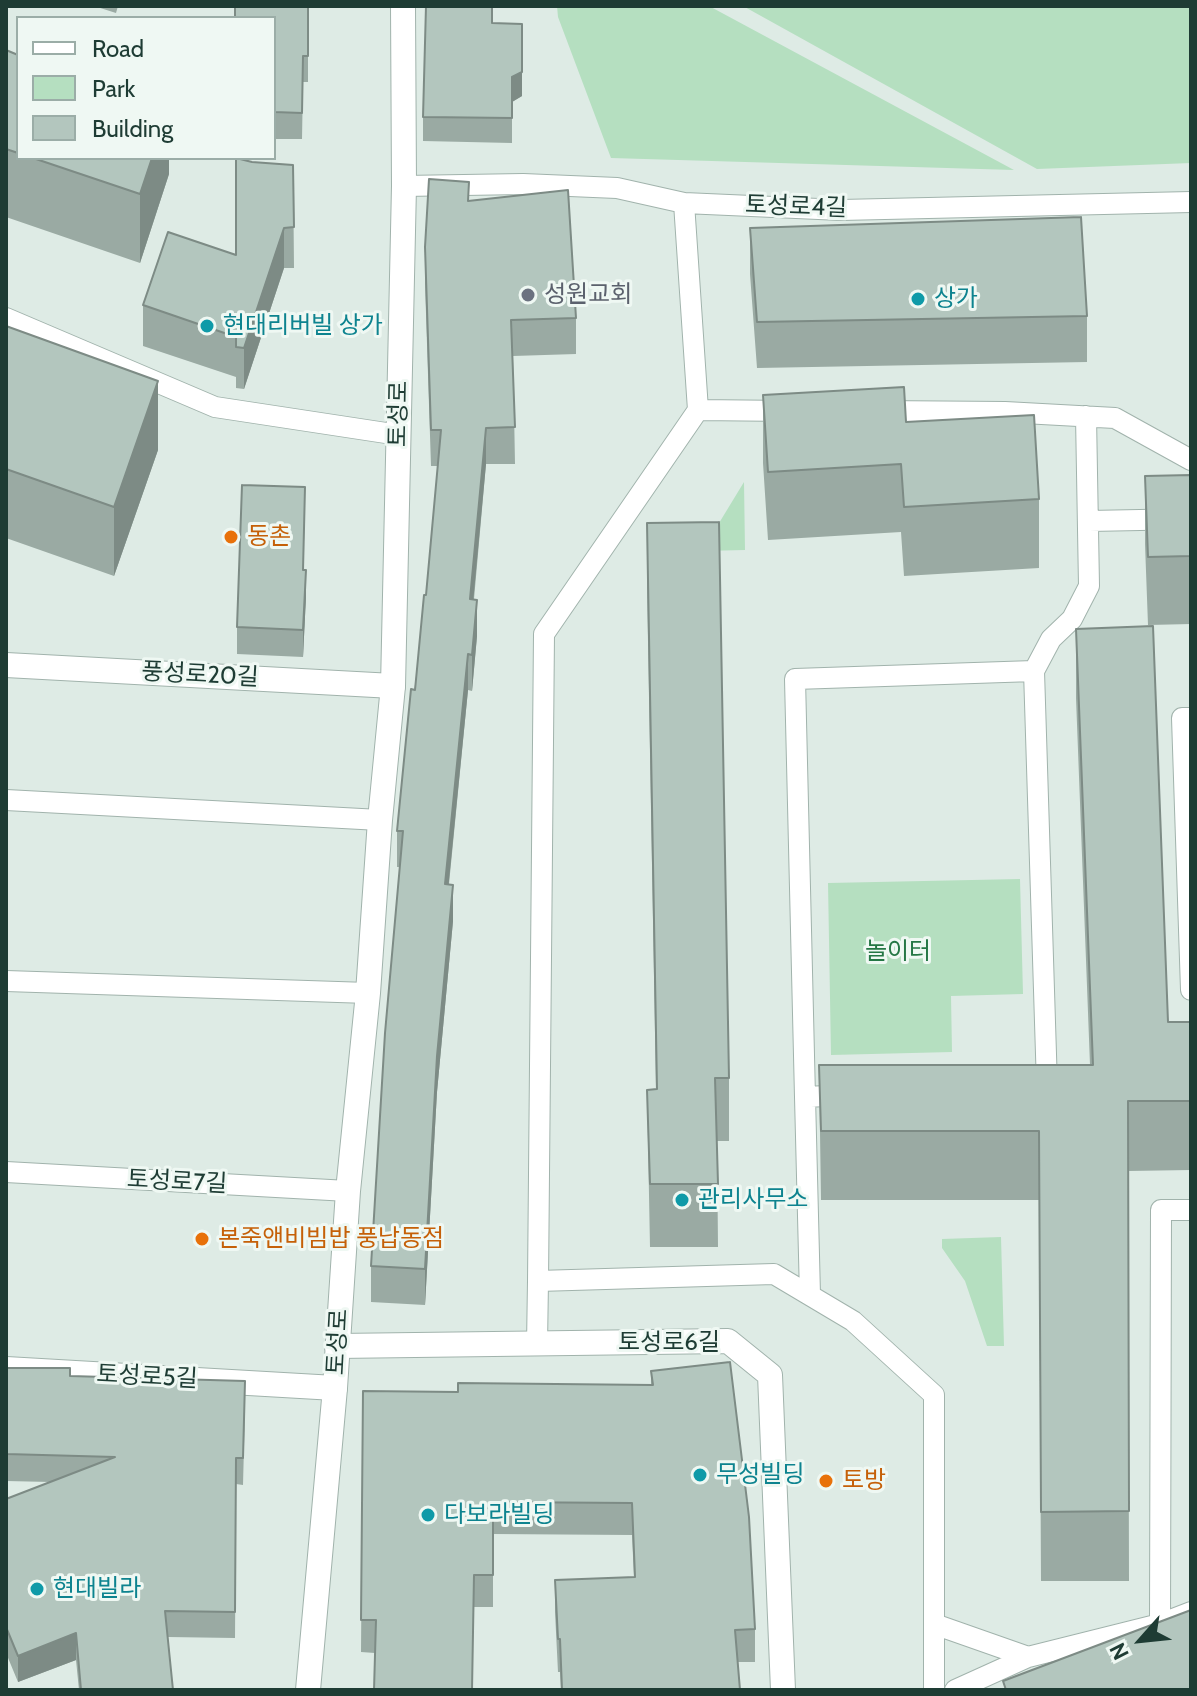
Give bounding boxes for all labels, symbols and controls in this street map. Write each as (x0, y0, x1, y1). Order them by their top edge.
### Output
legend (16, 16, 276, 160)
text: Road (92, 34, 144, 63)
text: Park (92, 74, 135, 103)
text: Building (92, 114, 173, 143)
street label: 토성로4길 (744, 191, 848, 223)
place label: 성원교회 (544, 281, 632, 309)
place label: 상가 (934, 285, 978, 313)
marker: 성원교회 (519, 286, 537, 304)
marker: 상가 (909, 290, 927, 308)
place label: 현대리버빌 상가 (223, 312, 383, 340)
marker: 현대리버빌 상가 (198, 317, 216, 335)
street label: 토성로 (384, 381, 414, 447)
place label: 동촌 (247, 523, 291, 551)
marker: 동촌 (222, 528, 240, 546)
street label: 풍성로20길 (141, 658, 259, 692)
park label: 놀이터 (865, 938, 931, 966)
street label: 토성로7길 (126, 1165, 228, 1199)
place label: 관리사무소 (698, 1186, 808, 1214)
marker: 관리사무소 (673, 1191, 691, 1209)
place label: 본죽앤비빔밥 풍납동점 (218, 1225, 444, 1253)
marker: 본죽앤비빔밥 풍납동점 (193, 1230, 211, 1248)
street label: 토성로 (322, 1308, 354, 1376)
street label: 토성로6길 (618, 1329, 720, 1357)
street label: 토성로5길 (96, 1360, 198, 1394)
place label: 무성빌딩 (716, 1461, 804, 1489)
marker: 무성빌딩 (691, 1466, 709, 1484)
place label: 토방 (842, 1467, 886, 1495)
marker: 토방 (817, 1472, 835, 1490)
place label: 다보라빌딩 (444, 1501, 554, 1529)
marker: 다보라빌딩 (419, 1506, 437, 1524)
place label: 현대빌라 (53, 1575, 141, 1603)
marker: 현대빌라 (28, 1580, 46, 1598)
north arrow (1101, 1600, 1181, 1680)
text: N (1104, 1638, 1135, 1664)

